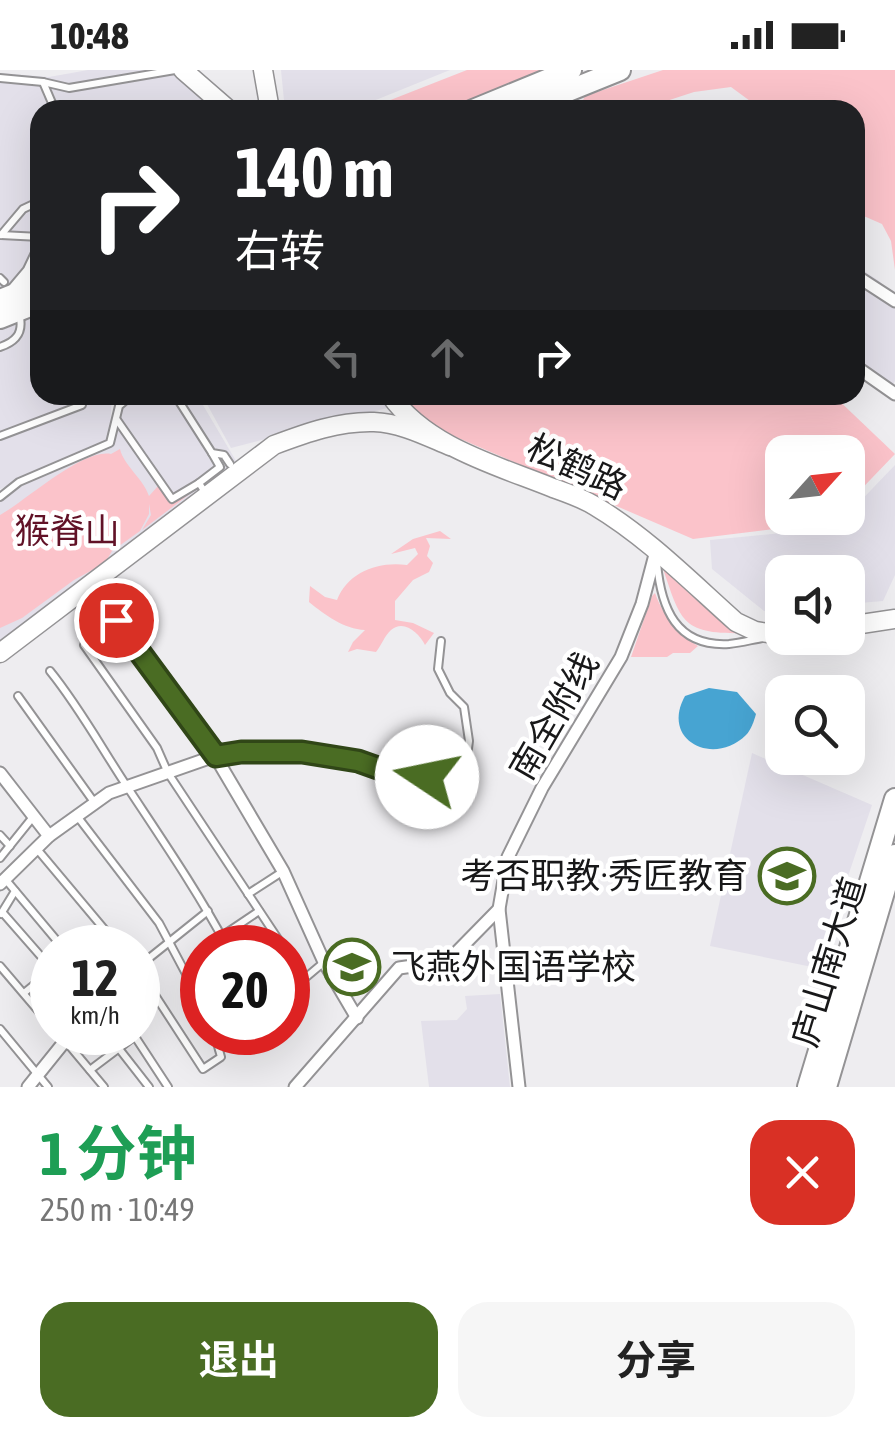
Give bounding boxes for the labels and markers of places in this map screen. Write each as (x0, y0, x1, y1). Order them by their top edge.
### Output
pin (74, 578, 159, 663)
school or university icon: 考否职教·秀匠教育 (757, 846, 817, 906)
place label: 考否职教·秀匠教育 (461, 855, 748, 895)
school or university icon: 飞燕外国语学校 (322, 937, 382, 997)
place label: 飞燕外国语学校 (391, 946, 636, 986)

